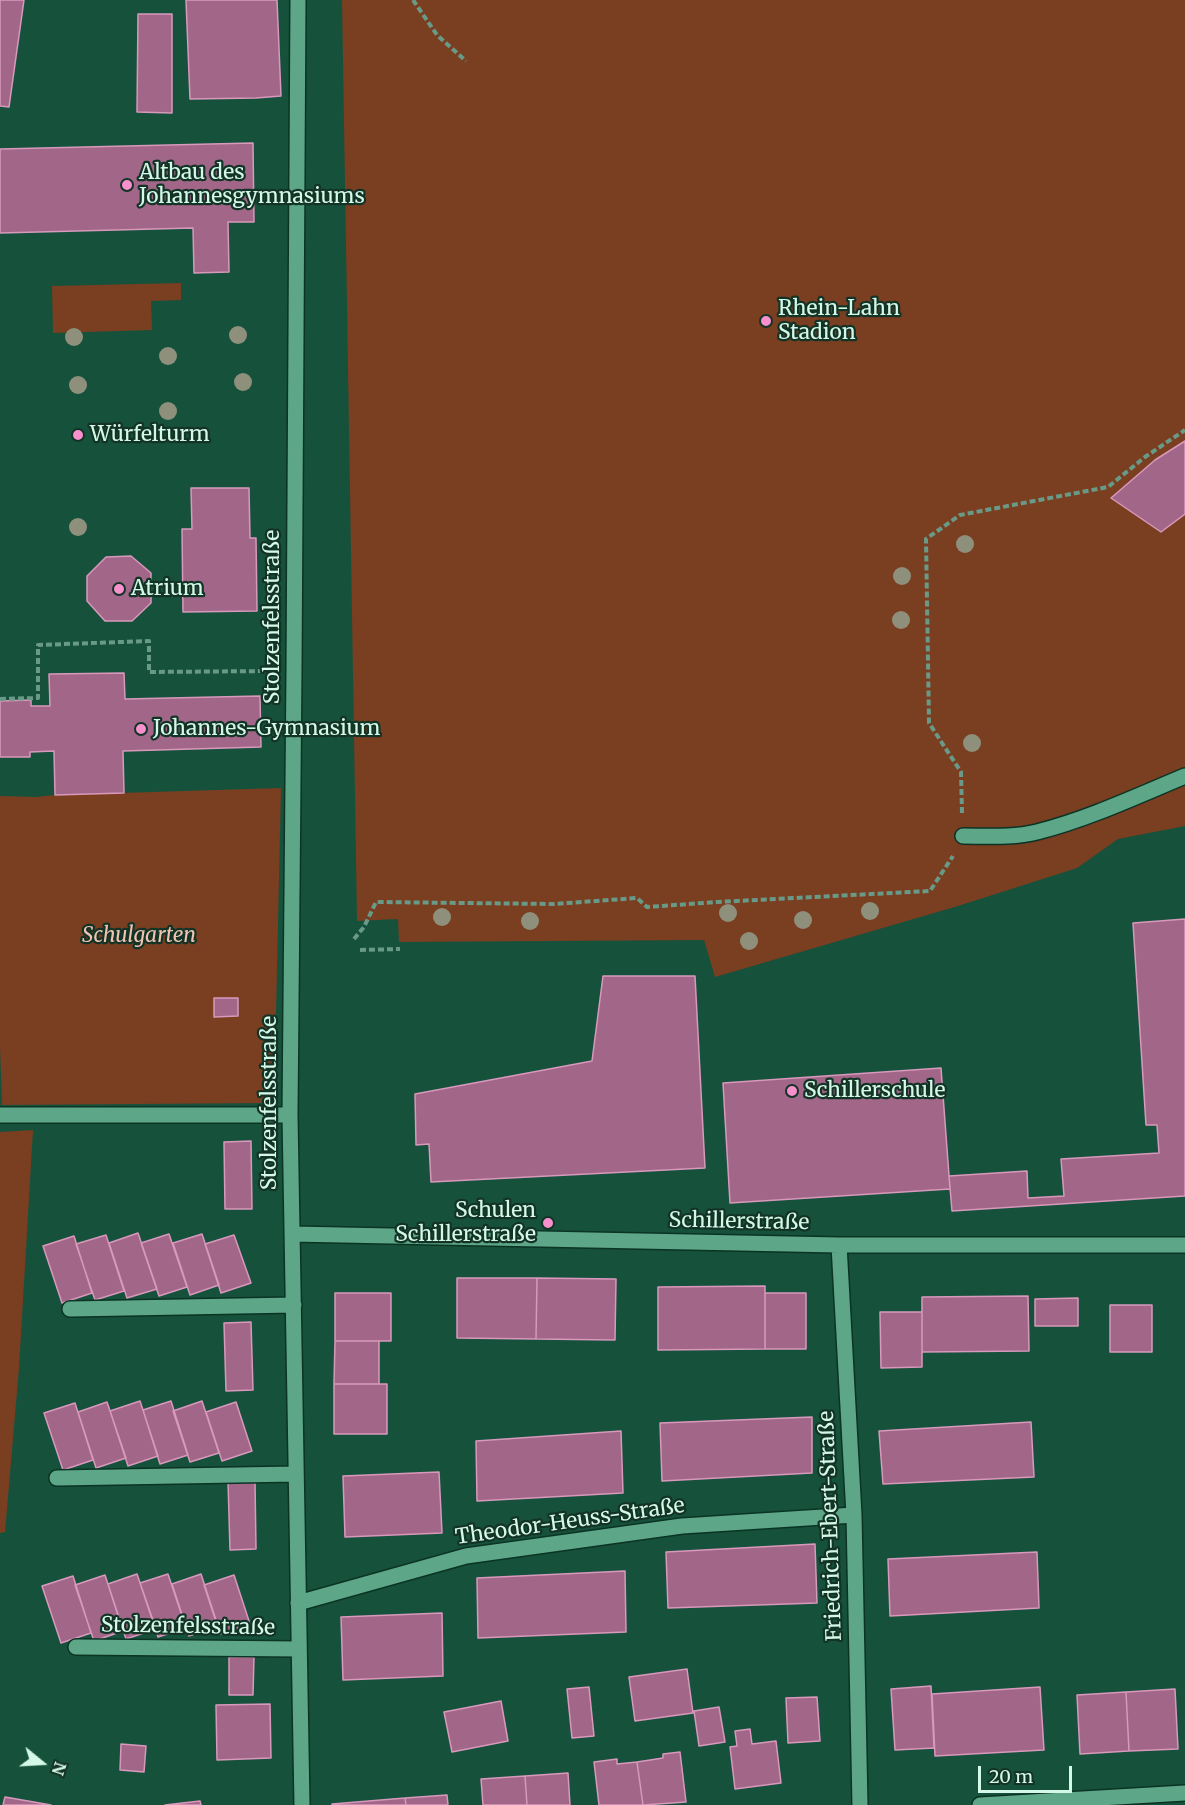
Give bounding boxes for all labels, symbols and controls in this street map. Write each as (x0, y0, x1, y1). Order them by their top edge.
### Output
place label: Altbau des Johannesgymnasiums (139, 160, 365, 210)
marker: Altbau des Johannesgymnasiums (120, 178, 134, 192)
place label: Rhein-Lahn Stadion (778, 296, 900, 346)
marker: Rhein-Lahn Stadion (759, 314, 773, 328)
place label: Würfelturm (90, 422, 210, 448)
marker: Würfelturm (71, 428, 85, 442)
street label: Stolzenfelsstraße (260, 530, 286, 704)
place label: Atrium (131, 576, 204, 602)
marker: Atrium (112, 582, 126, 596)
place label: Johannes-Gymnasium (153, 716, 380, 742)
marker: Johannes-Gymnasium (134, 722, 148, 736)
park label: Schulgarten (82, 923, 196, 949)
street label: Stolzenfelsstraße (257, 1016, 283, 1190)
place label: Schillerschule (804, 1078, 945, 1104)
marker: Schillerschule (785, 1084, 799, 1098)
place label: Schulen Schillerstraße (395, 1198, 536, 1248)
street label: Schillerstraße (668, 1208, 810, 1236)
marker: Schulen Schillerstraße (541, 1216, 555, 1230)
street label: Friedrich-Ebert-Straße (814, 1410, 848, 1642)
street label: Theodor-Heuss-Straße (454, 1493, 686, 1551)
street label: Stolzenfelsstraße (101, 1613, 275, 1641)
north arrow (12, 1733, 72, 1793)
scale bar (981, 1754, 1076, 1792)
text: N (48, 1759, 71, 1778)
text: 20 m (989, 1765, 1033, 1788)

